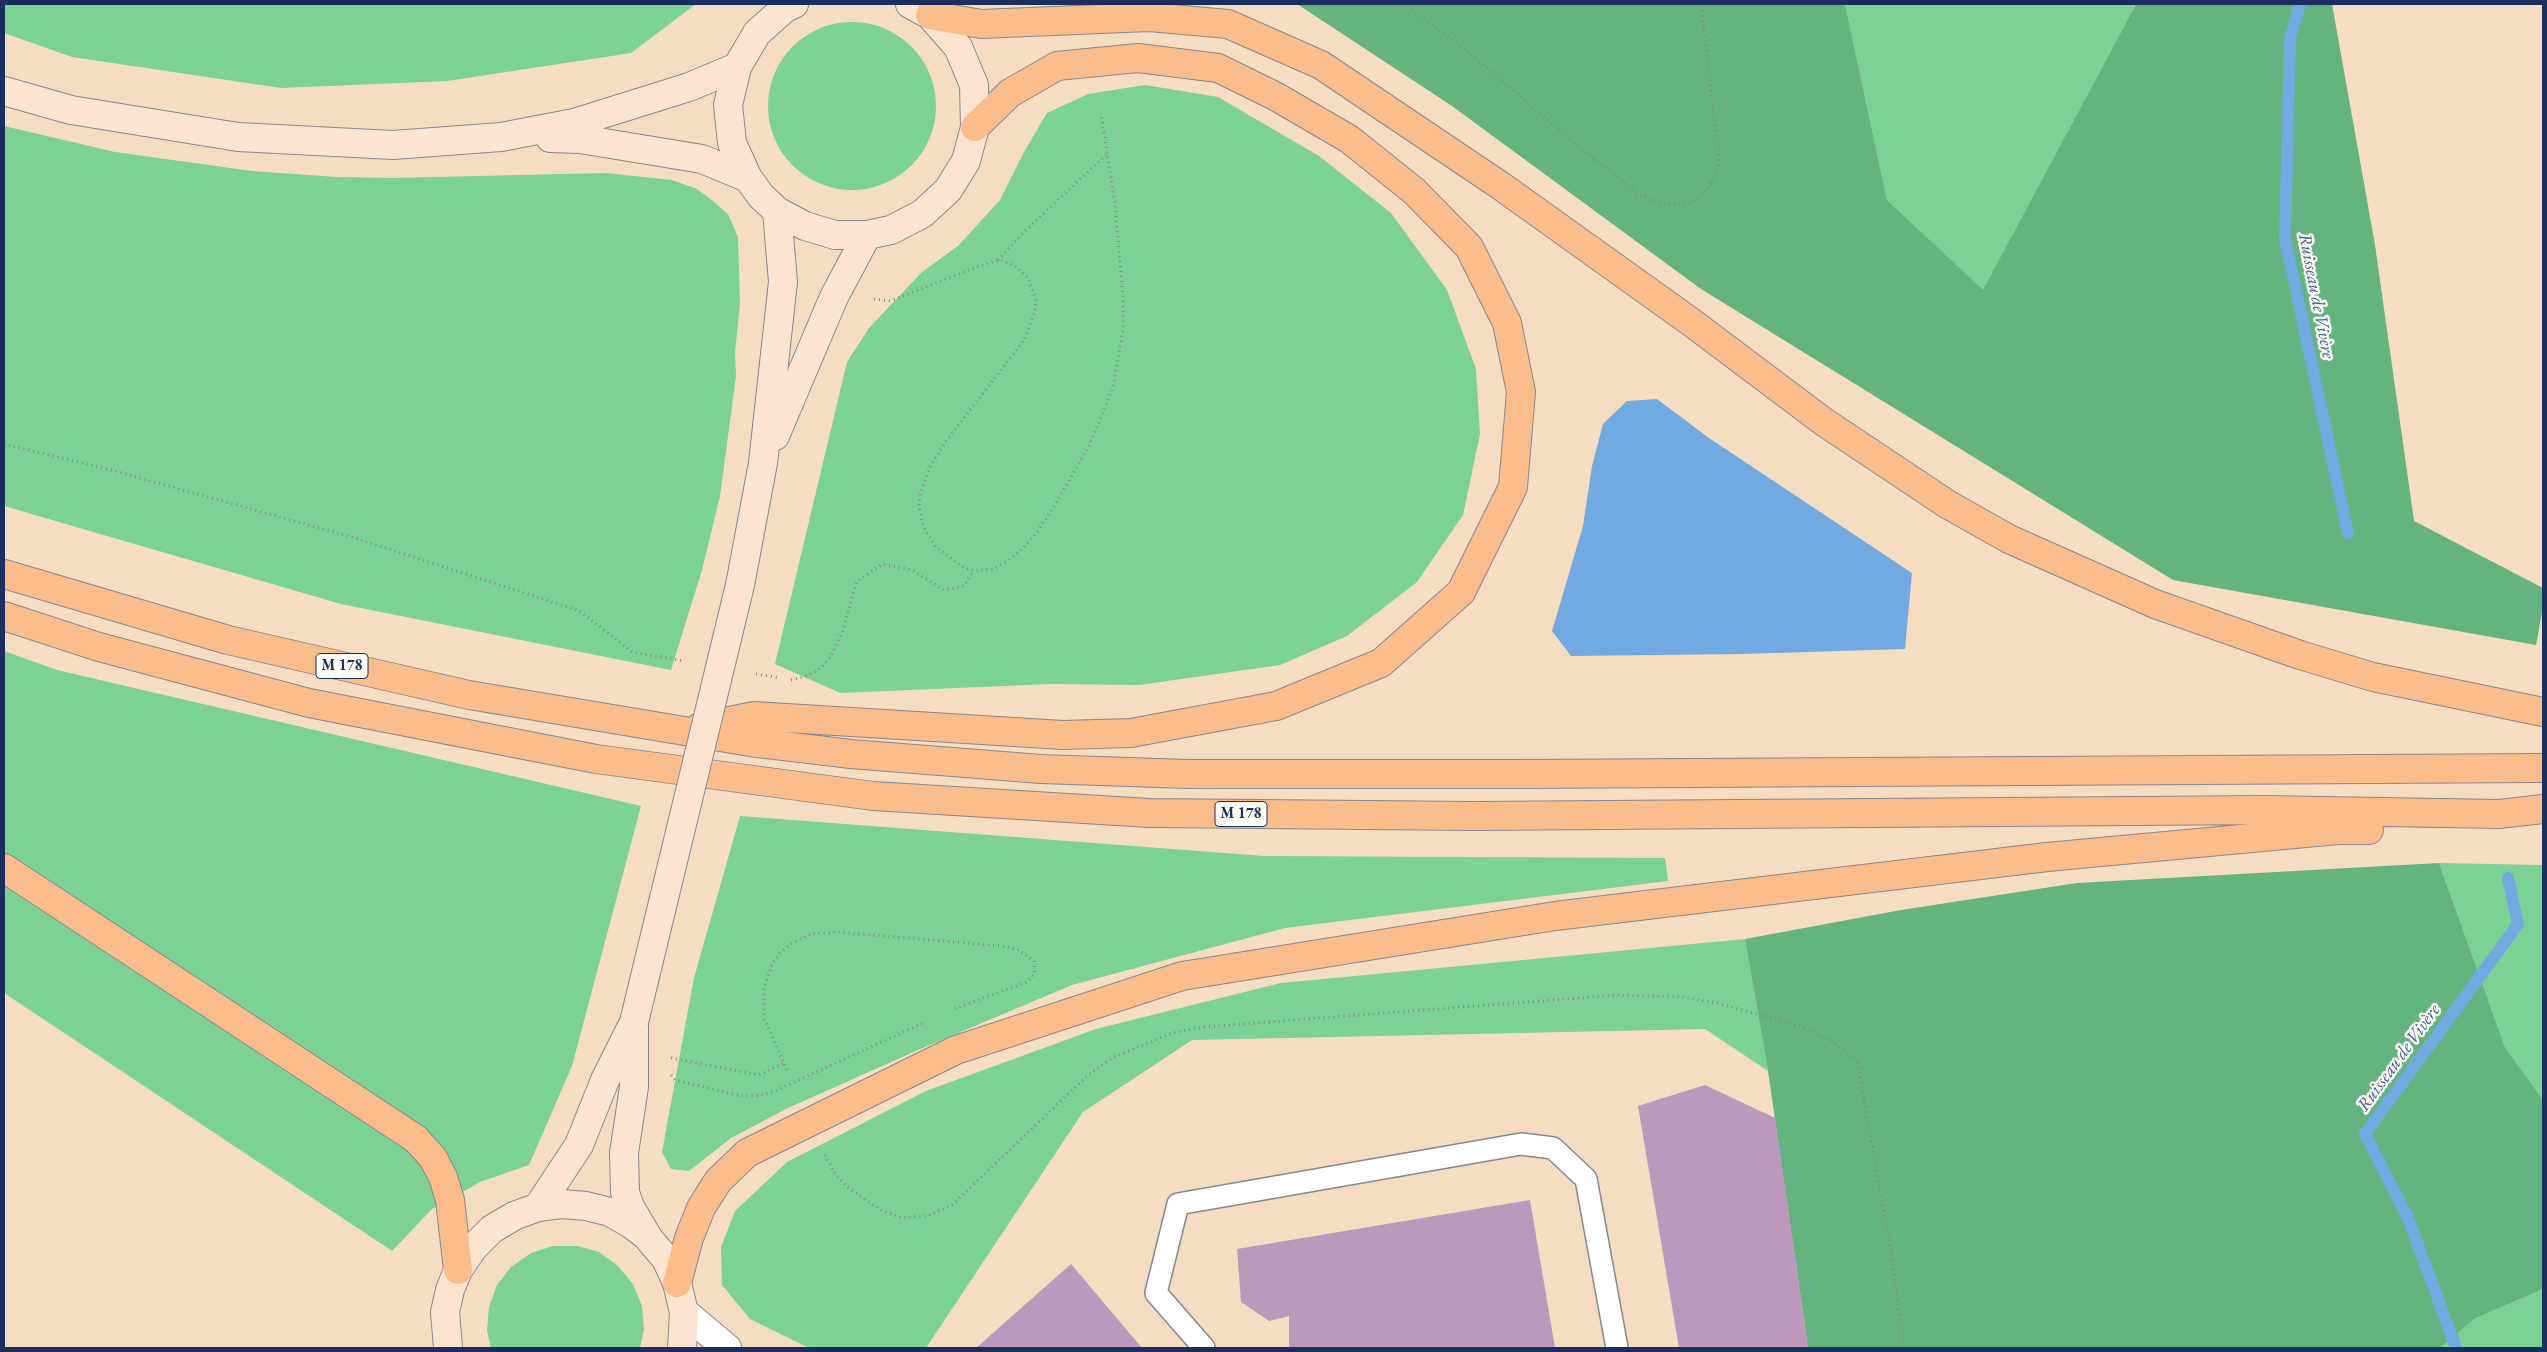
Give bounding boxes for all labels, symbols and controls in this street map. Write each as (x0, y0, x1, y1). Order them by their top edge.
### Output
water label: Ruisseau de Vivère (2293, 232, 2339, 360)
road number: M 178 (316, 654, 368, 678)
road number: M 178 (1215, 802, 1267, 826)
water label: Ruisseau de Vivère (2353, 1000, 2445, 1116)

